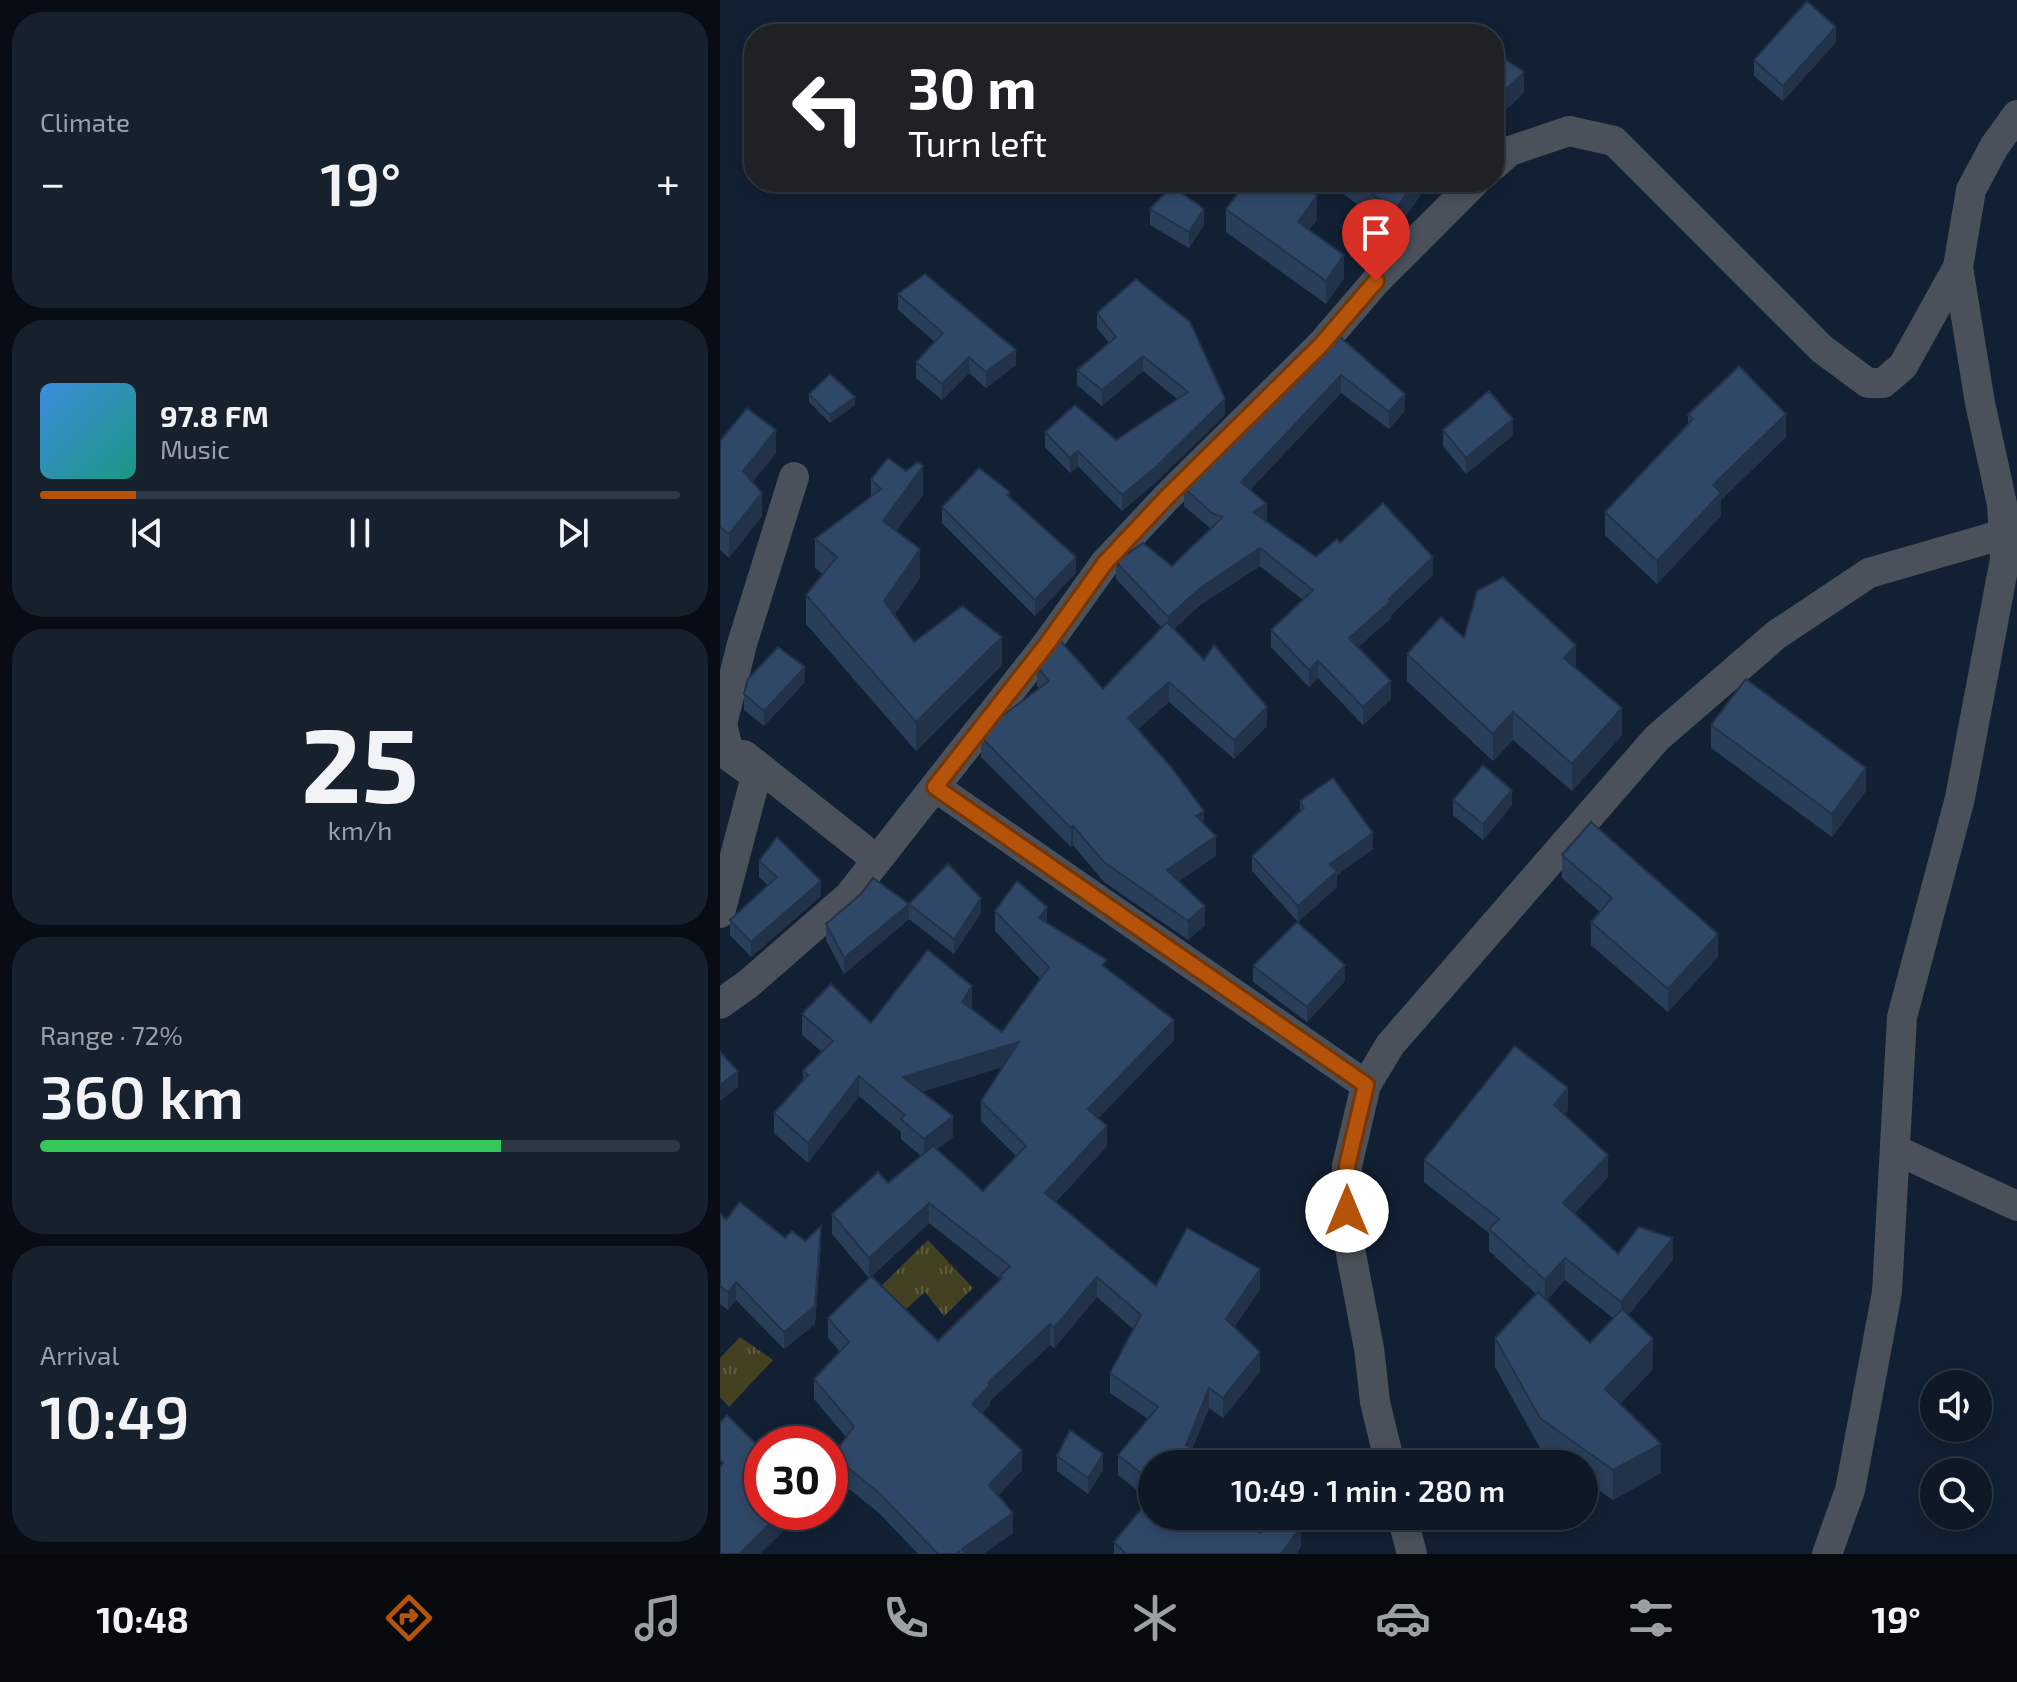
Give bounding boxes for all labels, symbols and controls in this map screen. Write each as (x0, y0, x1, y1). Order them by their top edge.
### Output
text: 30 m (908, 53, 1037, 120)
icon: left (776, 56, 880, 160)
text: Climate (40, 106, 130, 137)
text: Turn left (908, 121, 1047, 164)
text: 19° (320, 146, 401, 218)
text: − (40, 155, 66, 208)
text: + (656, 155, 680, 208)
pin (1342, 199, 1410, 281)
icon: arrive (1354, 211, 1398, 255)
text: 97.8 FM (160, 397, 269, 433)
text: Music (160, 433, 230, 464)
icon: previous (125, 511, 169, 555)
icon: pause (338, 511, 382, 555)
icon: next (551, 511, 595, 555)
text: 25 (301, 699, 419, 824)
text: km/h (328, 814, 392, 845)
text: Range · 72% (40, 1019, 183, 1050)
text: 360 km (40, 1059, 244, 1131)
position arrow (1305, 1169, 1389, 1253)
text: Arrival (40, 1339, 119, 1370)
map controls (1920, 1370, 1992, 1530)
button: sound (1920, 1370, 1992, 1442)
text: 10:49 (40, 1379, 190, 1451)
speed limit sign: 30 (744, 1426, 848, 1530)
button: search (1920, 1458, 1992, 1530)
text: 10:49 · 1 min · 280 m (1231, 1472, 1505, 1508)
icon: directions (381, 1590, 437, 1646)
icon: music (630, 1590, 686, 1646)
icon: phone (878, 1590, 934, 1646)
icon: climate (1127, 1590, 1183, 1646)
icon: car (1375, 1590, 1431, 1646)
icon: filters (1623, 1590, 1679, 1646)
text: 10:48 (96, 1597, 189, 1640)
text: 19° (1872, 1597, 1921, 1640)

